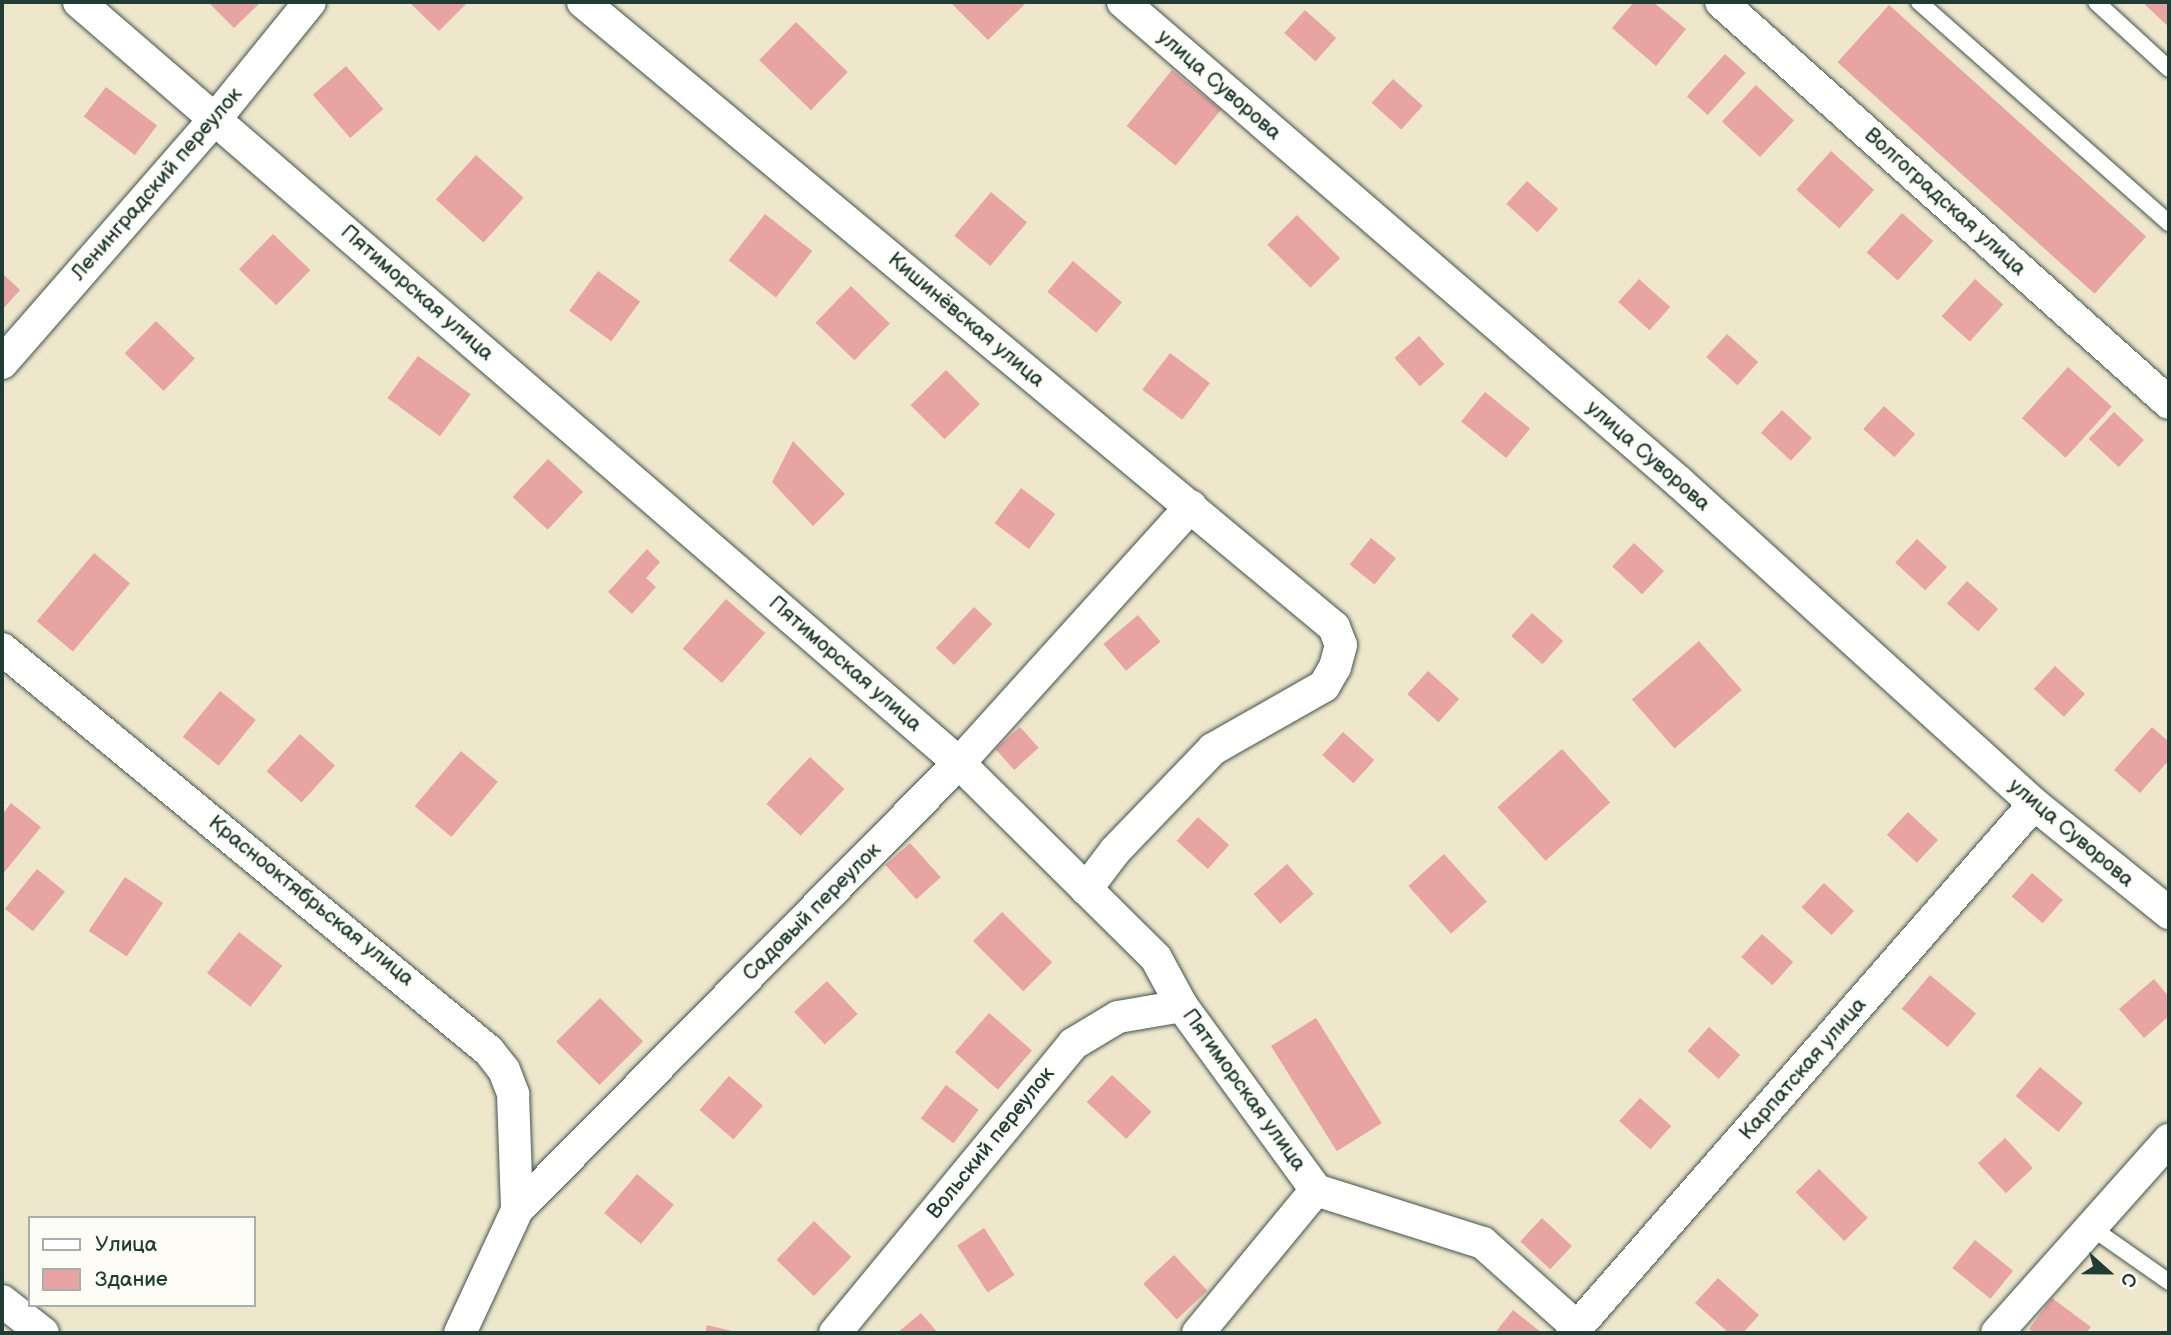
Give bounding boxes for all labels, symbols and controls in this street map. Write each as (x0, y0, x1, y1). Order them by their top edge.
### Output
street label: улица Суворова (1152, 24, 1286, 146)
street label: Ленинградский переулок (66, 82, 248, 286)
street label: Волгоградская улица (1859, 123, 2031, 281)
street label: Пятиморская улица (335, 220, 499, 366)
street label: Кишинёвская улица (883, 247, 1049, 393)
street label: улица Суворова (1581, 395, 1715, 517)
street label: Пятиморская улица (763, 591, 927, 737)
street label: улица Суворова (2003, 773, 2139, 893)
street label: Краснооктябрьская улица (203, 810, 419, 992)
street label: Садовый переулок (738, 838, 886, 986)
street label: Карпатская улица (1734, 993, 1872, 1145)
street label: Пятиморская улица (1177, 1004, 1311, 1176)
street label: Вольский переулок (922, 1062, 1060, 1224)
legend (28, 1216, 256, 1307)
text: Улица (95, 1232, 157, 1257)
north arrow (2073, 1237, 2143, 1307)
text: Здание (95, 1267, 168, 1292)
text: С (2115, 1269, 2141, 1290)

